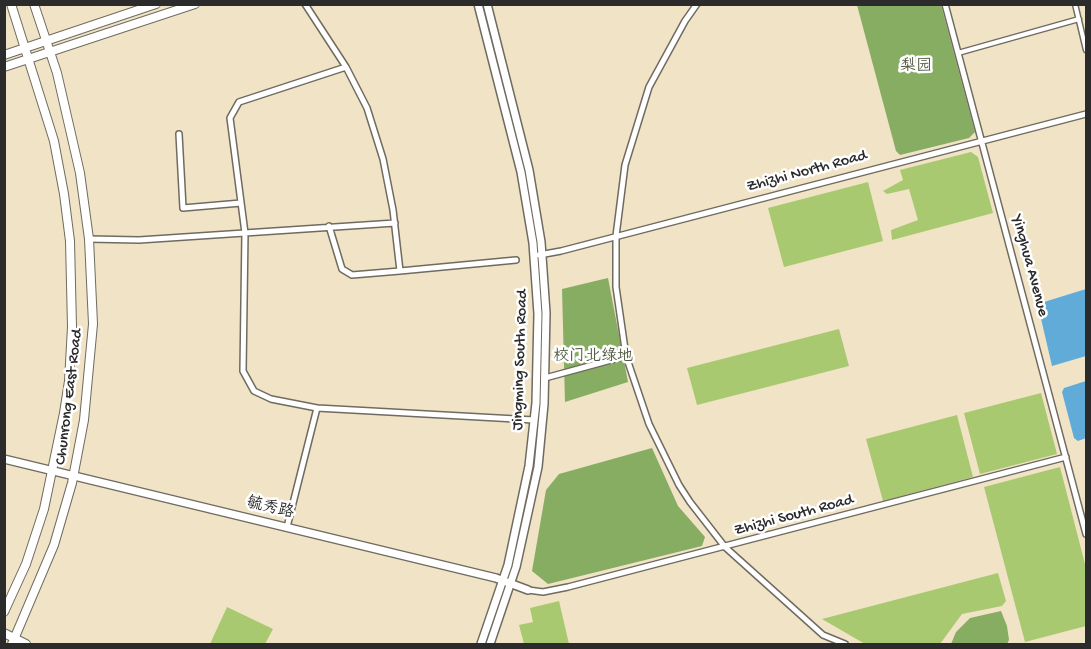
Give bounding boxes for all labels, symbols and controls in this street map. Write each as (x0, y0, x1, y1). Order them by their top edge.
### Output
park label: 梨园 (900, 58, 932, 78)
street label: Zhizhi North Road (745, 147, 869, 197)
street label: Yinghua Avenue (1006, 213, 1052, 319)
street label: Jingming South Road (509, 289, 533, 431)
street label: Chunrong East Road (52, 328, 88, 466)
park label: 校门北绿地 (553, 348, 633, 368)
street label: Zhizhi South Road (732, 491, 856, 541)
street label: 毓秀路 (244, 494, 296, 524)

